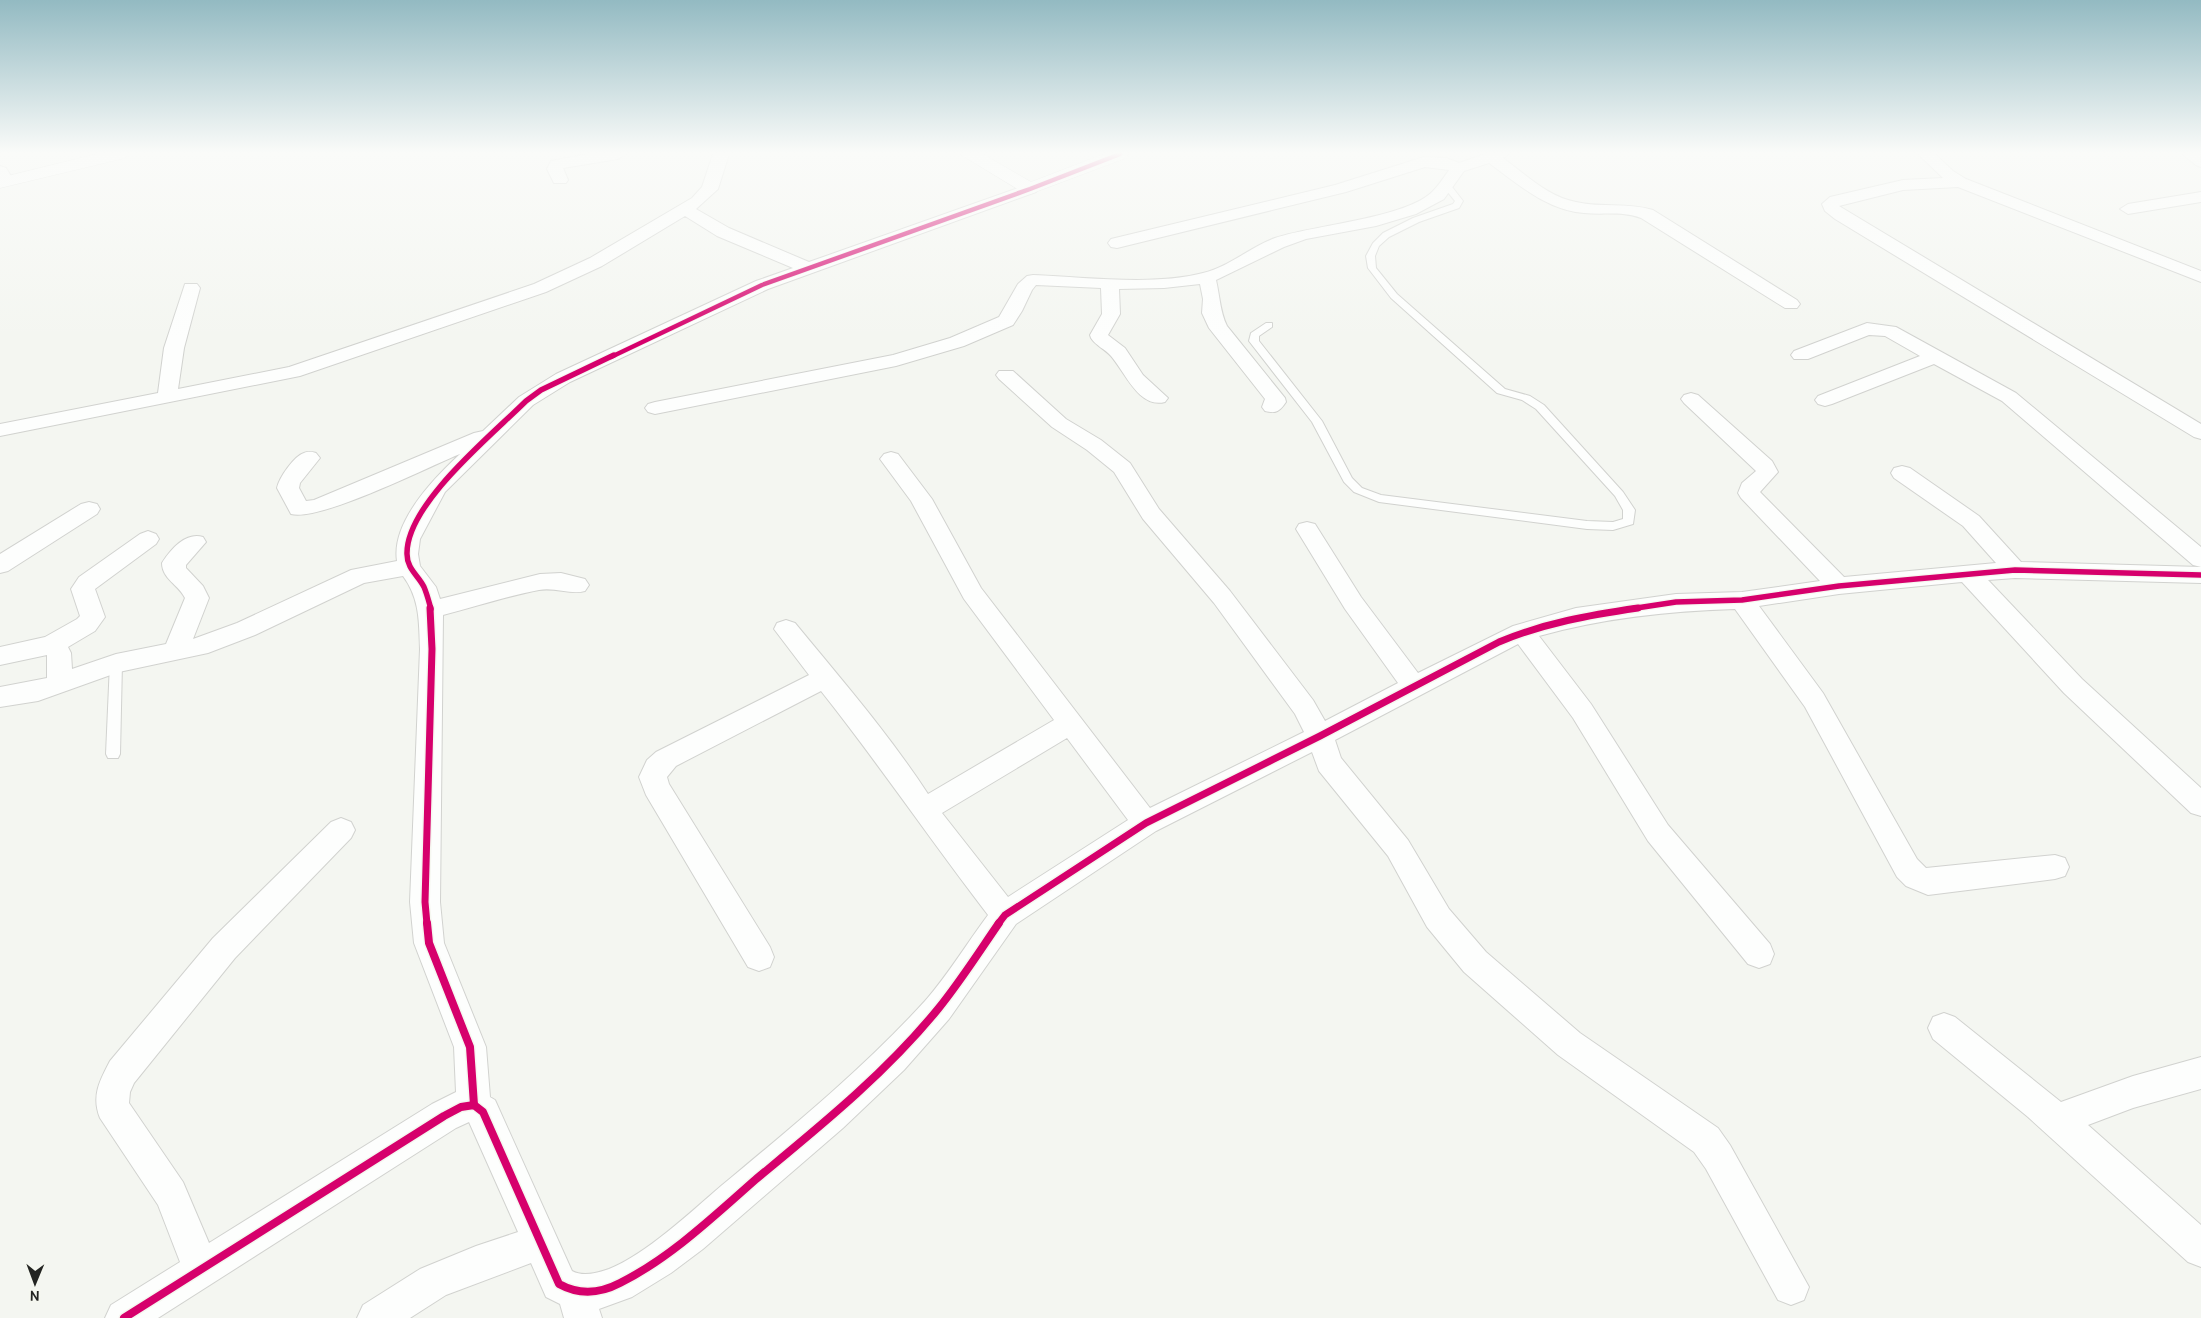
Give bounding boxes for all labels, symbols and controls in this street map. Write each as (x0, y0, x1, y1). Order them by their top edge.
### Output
north arrow (10, 1258, 60, 1308)
text: N (30, 1287, 40, 1305)

